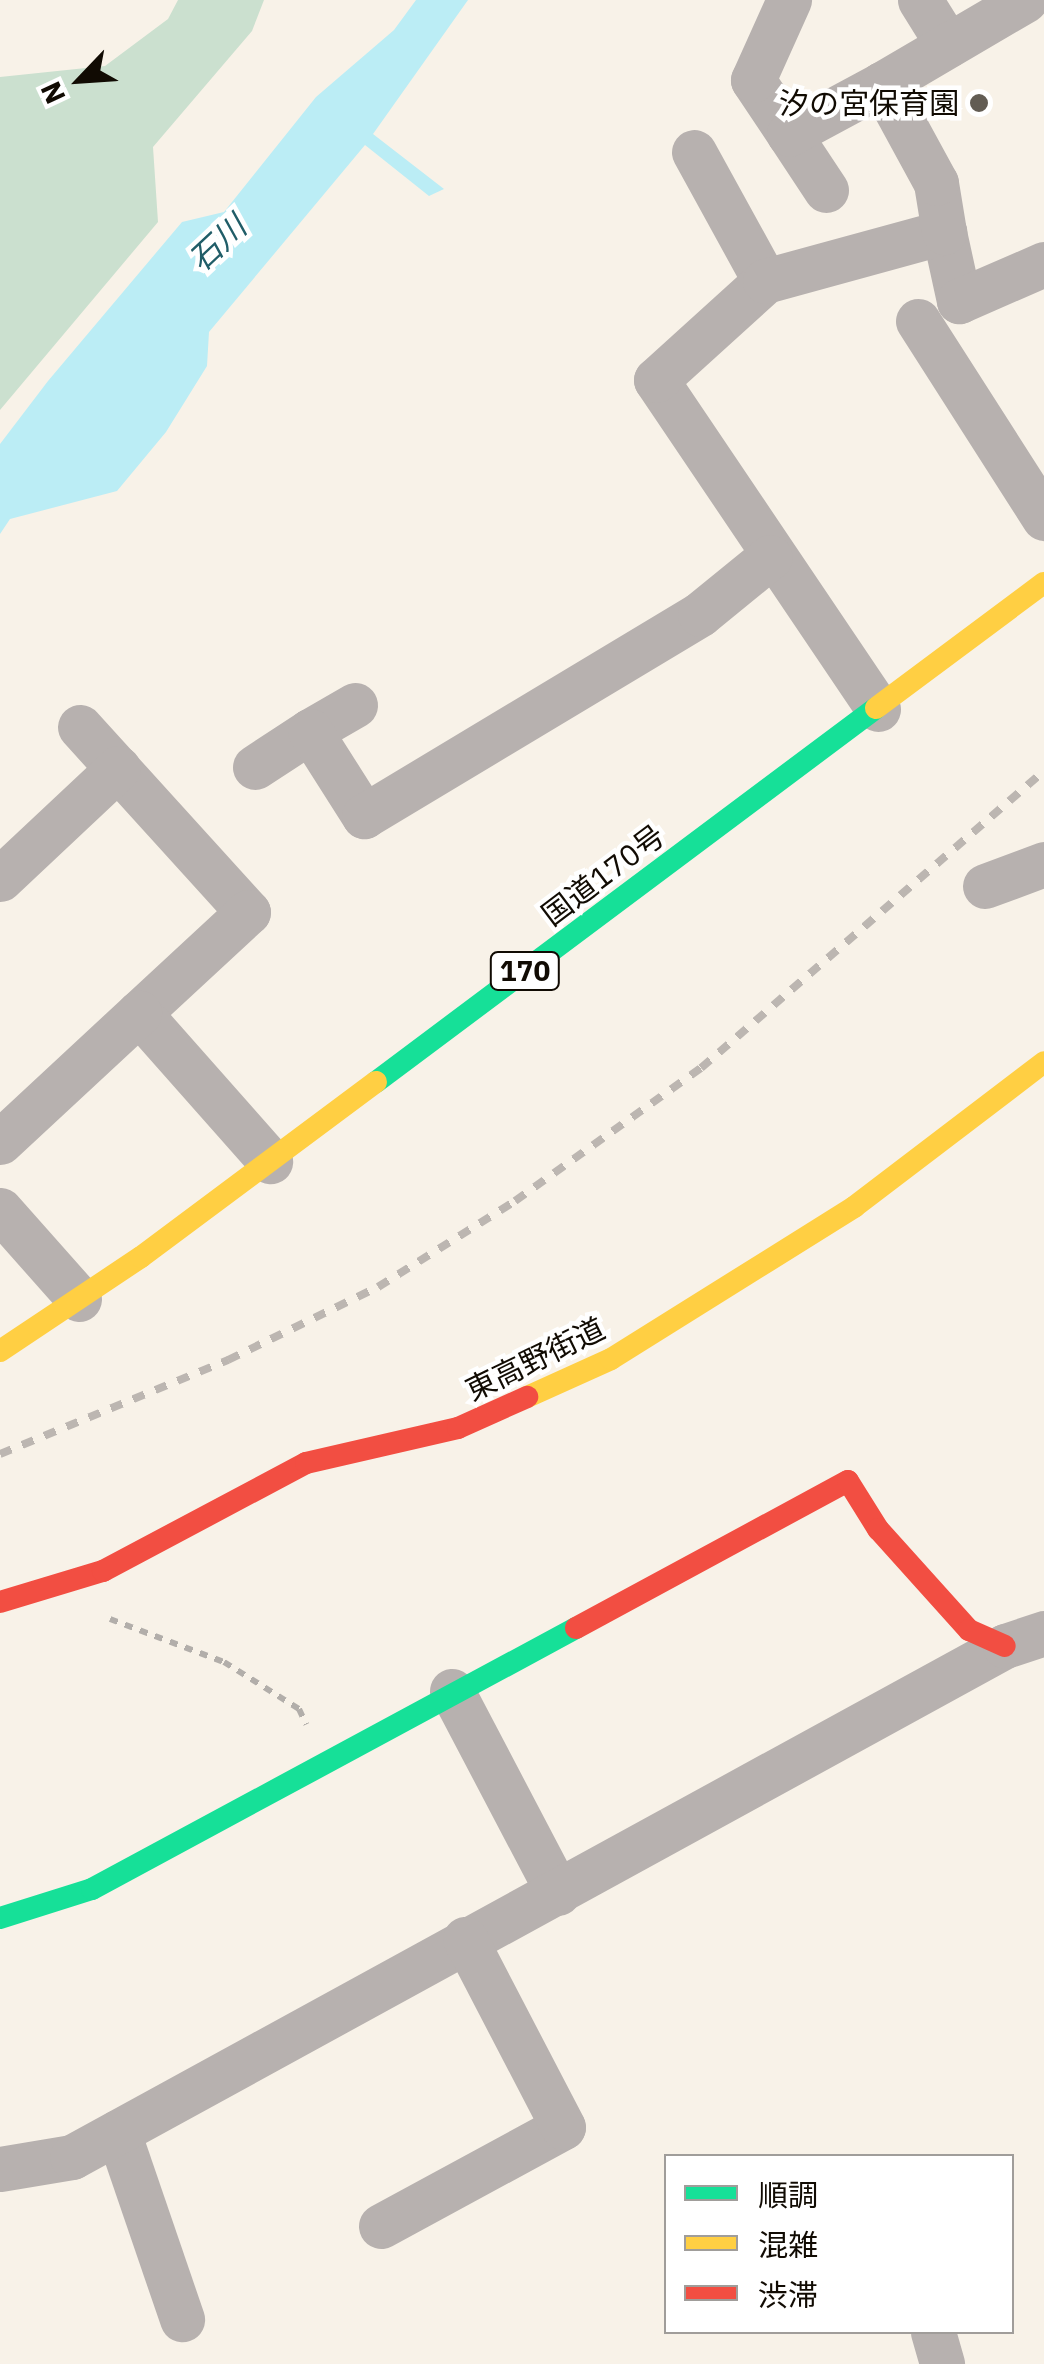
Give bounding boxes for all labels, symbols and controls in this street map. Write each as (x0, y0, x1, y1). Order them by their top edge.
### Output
north arrow (30, 30, 130, 130)
text: N (31, 76, 73, 110)
place label: 汐の宮保育園 (779, 85, 959, 121)
marker: 汐の宮保育園 (968, 92, 990, 114)
water label: 石川 (181, 207, 253, 279)
street label: 国道170号 (535, 817, 671, 933)
road number: 170 (488, 948, 562, 994)
street label: 東高野街道 (460, 1310, 610, 1408)
legend (664, 2154, 1014, 2334)
text: 順調 (758, 2175, 818, 2214)
text: 混雑 (758, 2225, 818, 2264)
text: 渋滞 (758, 2275, 818, 2314)

